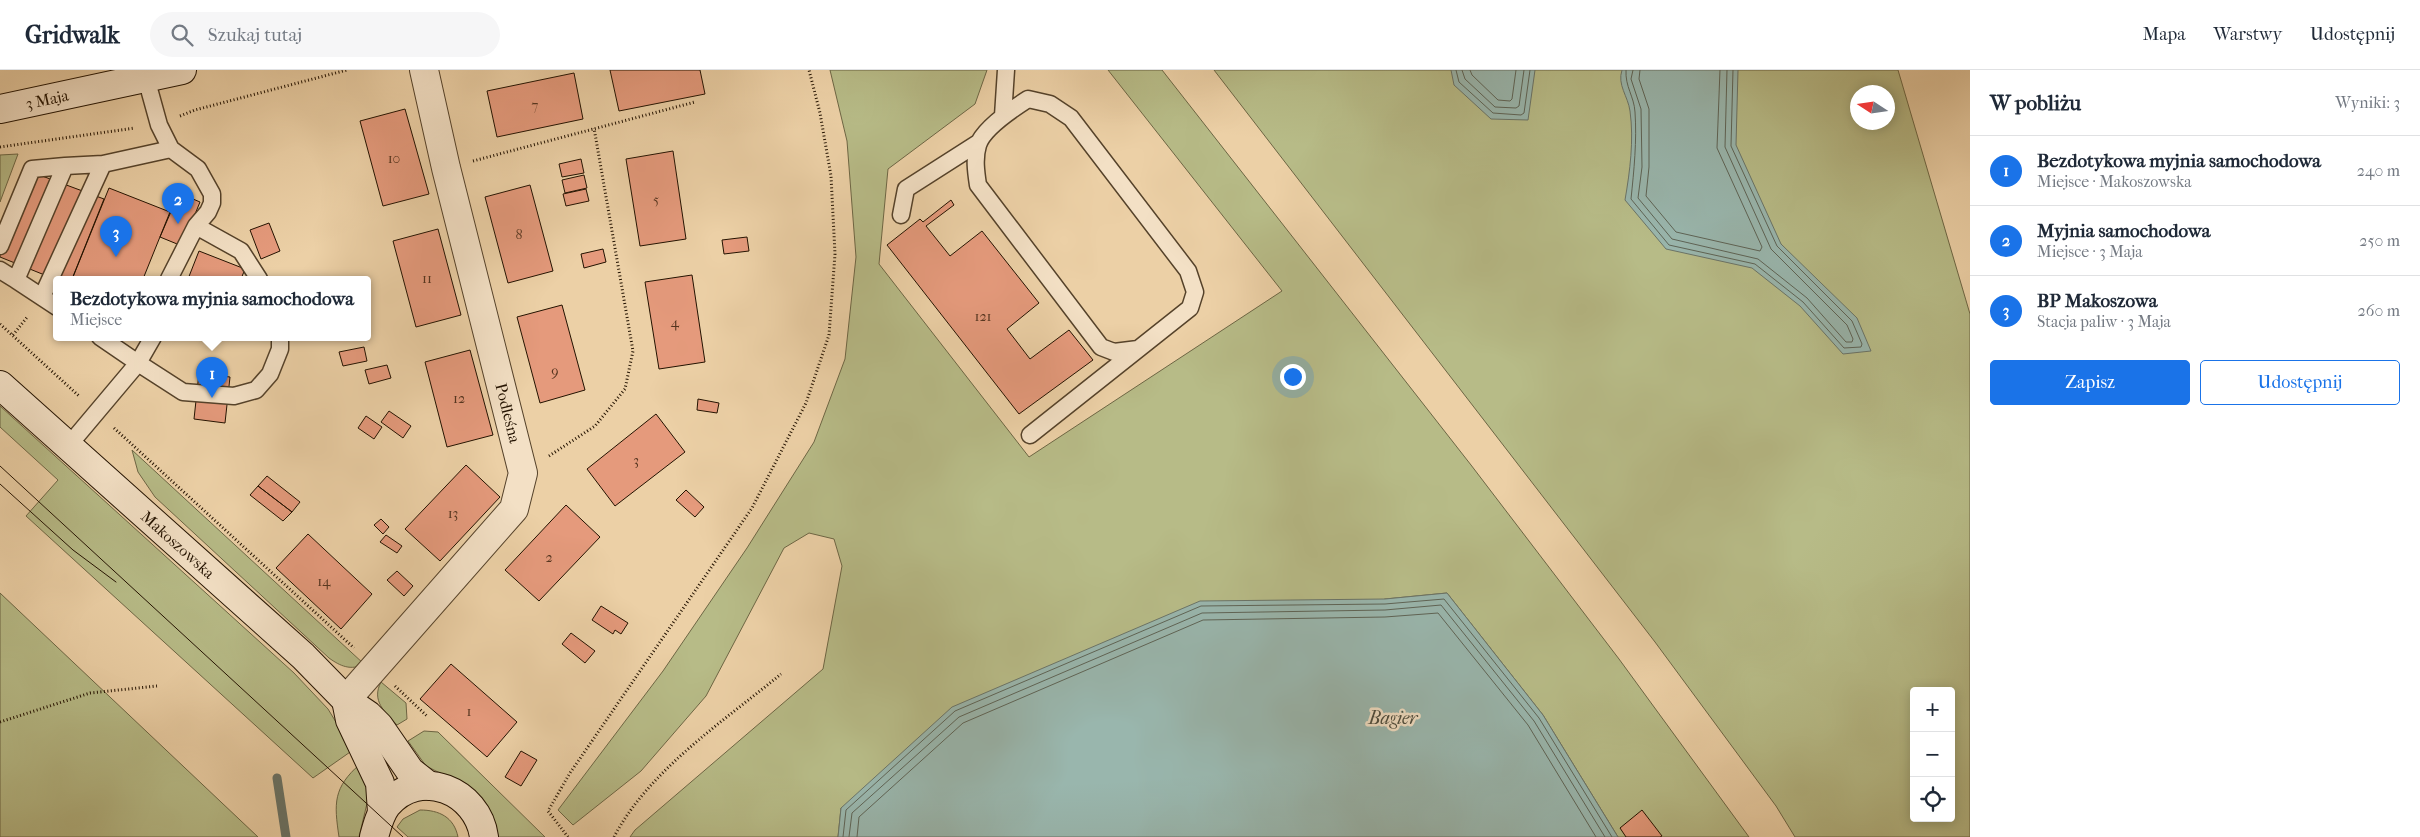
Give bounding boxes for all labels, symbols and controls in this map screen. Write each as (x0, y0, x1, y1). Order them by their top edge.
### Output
search box (150, 12, 500, 57)
text: Gridwalk (25, 21, 120, 49)
icon: search (168, 21, 196, 49)
text: Szukaj tutaj (208, 24, 302, 46)
text: Mapa (2143, 24, 2186, 45)
text: Warstwy (2214, 24, 2282, 45)
text: Udostępnij (2310, 24, 2395, 45)
street label: 3 Maja (24, 85, 71, 113)
north arrow (1850, 85, 1895, 130)
text: W pobliżu (1990, 91, 2081, 115)
text: Wyniki: 3 (2335, 93, 2400, 112)
house number: 7 (532, 97, 539, 114)
house number: 10 (388, 150, 400, 167)
text: Bezdotykowa myjnia samochodowa (2037, 150, 2321, 172)
text: 1 (2003, 161, 2009, 180)
text: 240 m (2357, 161, 2400, 180)
text: Miejsce · Makoszowska (2037, 172, 2192, 191)
pin: 2 (162, 183, 194, 224)
house number: 5 (653, 191, 659, 208)
pin: 3 (100, 216, 132, 257)
text: Myjnia samochodowa (2037, 220, 2210, 242)
house number: 8 (515, 226, 523, 243)
text: 2 (2002, 231, 2010, 250)
text: 250 m (2359, 231, 2400, 250)
text: Miejsce · 3 Maja (2037, 242, 2143, 261)
house number: 11 (422, 270, 432, 287)
popup (53, 276, 371, 341)
text: Bezdotykowa myjnia samochodowa (70, 288, 354, 310)
text: BP Makoszowa (2037, 290, 2157, 312)
text: 3 (2003, 301, 2009, 320)
text: 260 m (2358, 301, 2400, 320)
house number: 121 (974, 308, 992, 325)
text: Miejsce (70, 310, 122, 329)
text: Stacja paliw · 3 Maja (2037, 312, 2171, 331)
house number: 4 (671, 314, 680, 331)
pin: 1 (196, 357, 228, 398)
button: Zapisz (1990, 360, 2190, 405)
button: Udostępnij (2200, 360, 2400, 405)
house number: 9 (551, 363, 559, 380)
your location (1280, 364, 1306, 390)
street label: Podleśna (491, 381, 525, 445)
house number: 12 (453, 390, 465, 407)
house number: 3 (633, 452, 639, 469)
house number: 13 (448, 505, 458, 522)
street label: Makoszowska (137, 506, 219, 583)
house number: 2 (545, 549, 553, 566)
house number: 14 (317, 573, 331, 590)
map controls (1910, 687, 1955, 822)
button: + (1910, 687, 1955, 732)
house number: 1 (467, 703, 472, 720)
water label: Bagier (1368, 708, 1419, 729)
button: − (1910, 732, 1955, 777)
button: locate (1910, 777, 1955, 822)

